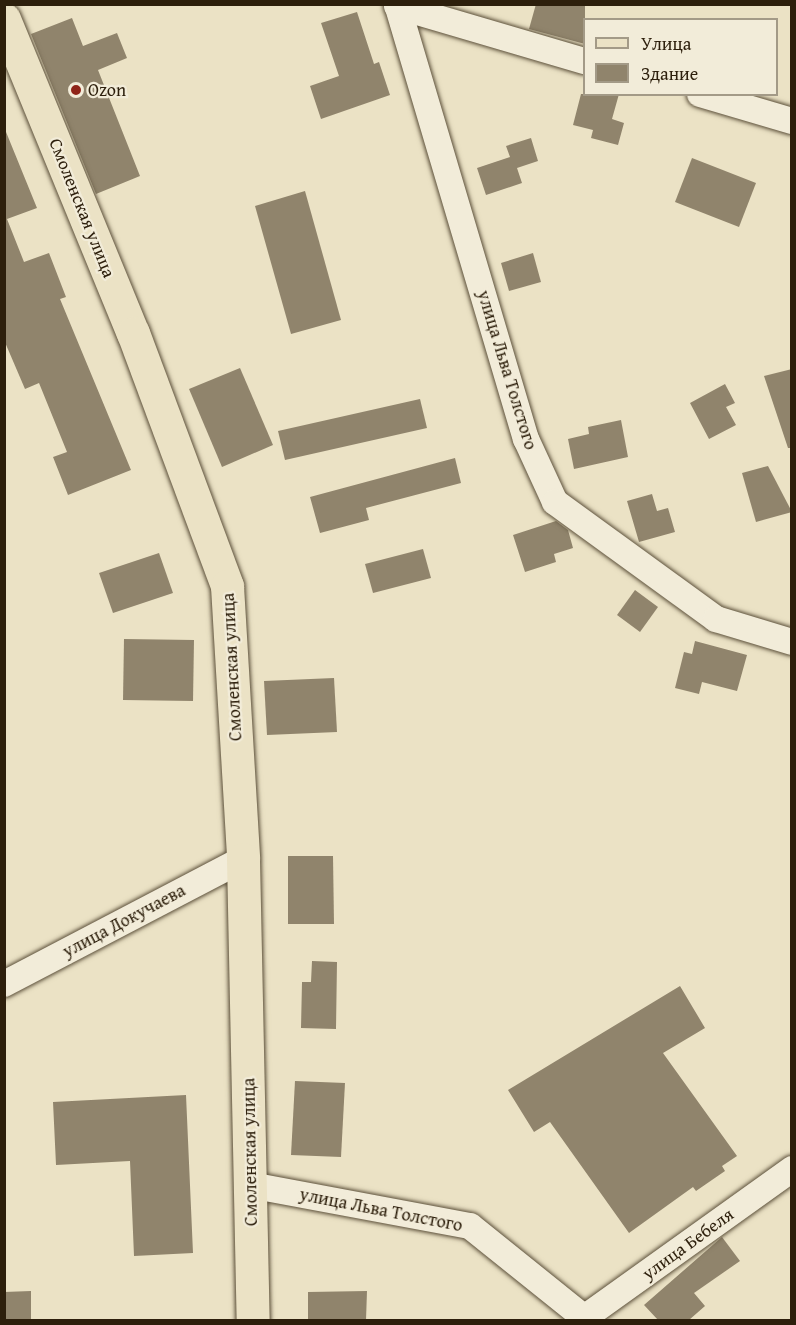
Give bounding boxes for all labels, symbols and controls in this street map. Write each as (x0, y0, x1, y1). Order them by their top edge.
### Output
legend (583, 18, 778, 96)
text: Улица (641, 30, 691, 57)
text: Здание (641, 60, 698, 87)
place label: Ozon (88, 79, 126, 101)
marker: Ozon (69, 83, 83, 97)
street label: Смоленская улица (44, 135, 120, 281)
street label: улица Льва Толстого (472, 288, 542, 452)
street label: Смоленская улица (217, 592, 247, 742)
street label: улица Докучаева (59, 880, 189, 962)
street label: Смоленская улица (238, 1078, 262, 1226)
street label: улица Льва Толстого (298, 1184, 464, 1236)
street label: улица Бебеля (638, 1204, 738, 1284)

